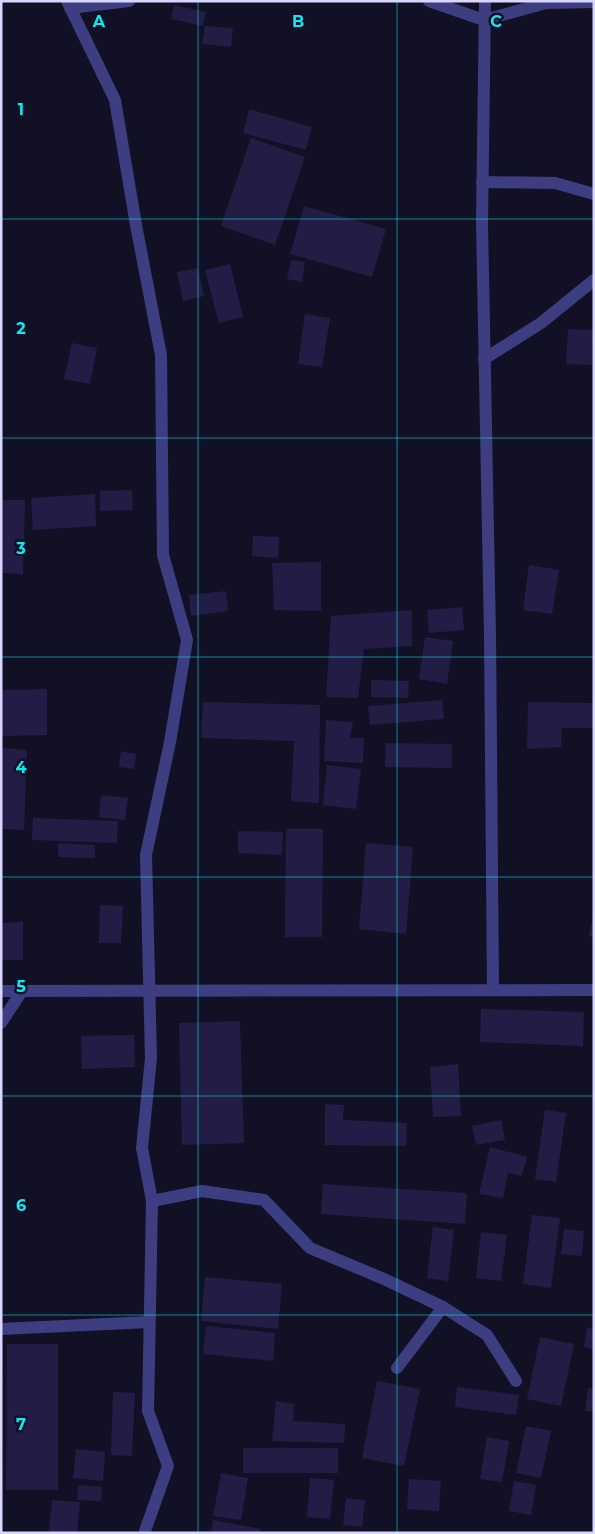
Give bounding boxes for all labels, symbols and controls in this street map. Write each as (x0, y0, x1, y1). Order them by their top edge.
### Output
text: A (92, 12, 106, 31)
text: B (292, 12, 304, 31)
text: C (490, 12, 502, 31)
text: 1 (18, 100, 24, 119)
text: 2 (16, 319, 26, 338)
text: 3 (15, 539, 26, 558)
text: 4 (15, 758, 27, 777)
text: 5 (16, 977, 26, 996)
text: 6 (16, 1196, 26, 1215)
text: 7 (16, 1415, 26, 1434)

